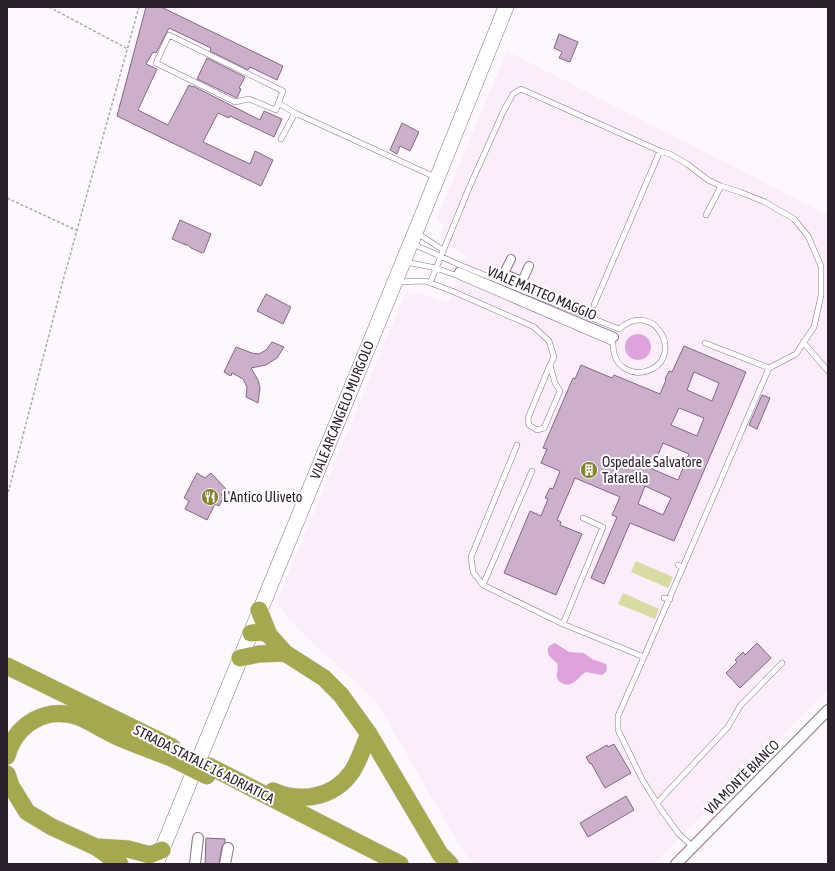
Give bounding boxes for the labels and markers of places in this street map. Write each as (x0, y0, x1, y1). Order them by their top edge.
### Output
place label: Ospedale Salvatore Tatarella (602, 454, 702, 486)
building icon: Ospedale Salvatore Tatarella (579, 460, 599, 480)
restaurant icon: L'Antico Uliveto (200, 487, 220, 507)
place label: L'Antico Uliveto (223, 489, 302, 505)

